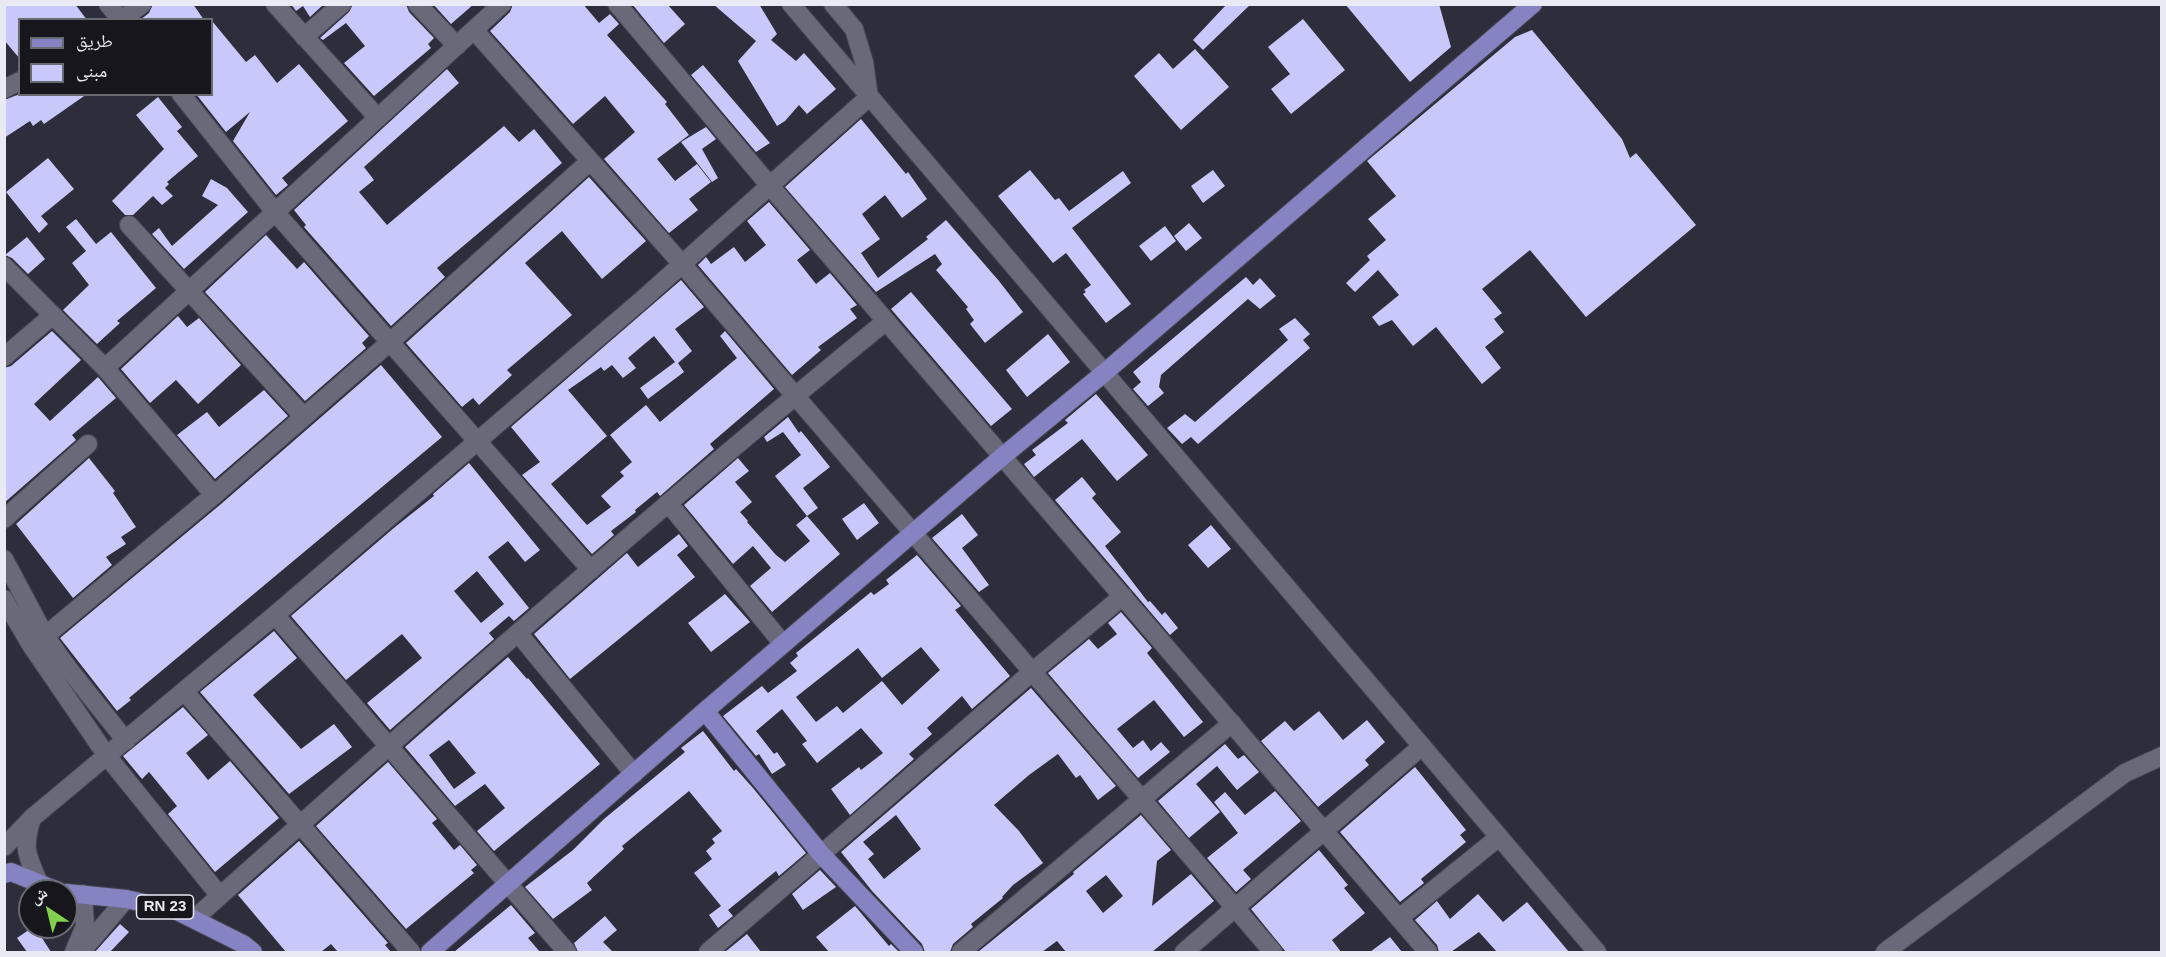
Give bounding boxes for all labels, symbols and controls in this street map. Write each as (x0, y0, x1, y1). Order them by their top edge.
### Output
legend (18, 18, 213, 96)
text: طريق (76, 31, 113, 51)
text: مبنى (76, 61, 107, 81)
north arrow (18, 879, 78, 939)
text: ش (27, 884, 50, 907)
road number: RN 23 (136, 895, 194, 919)

